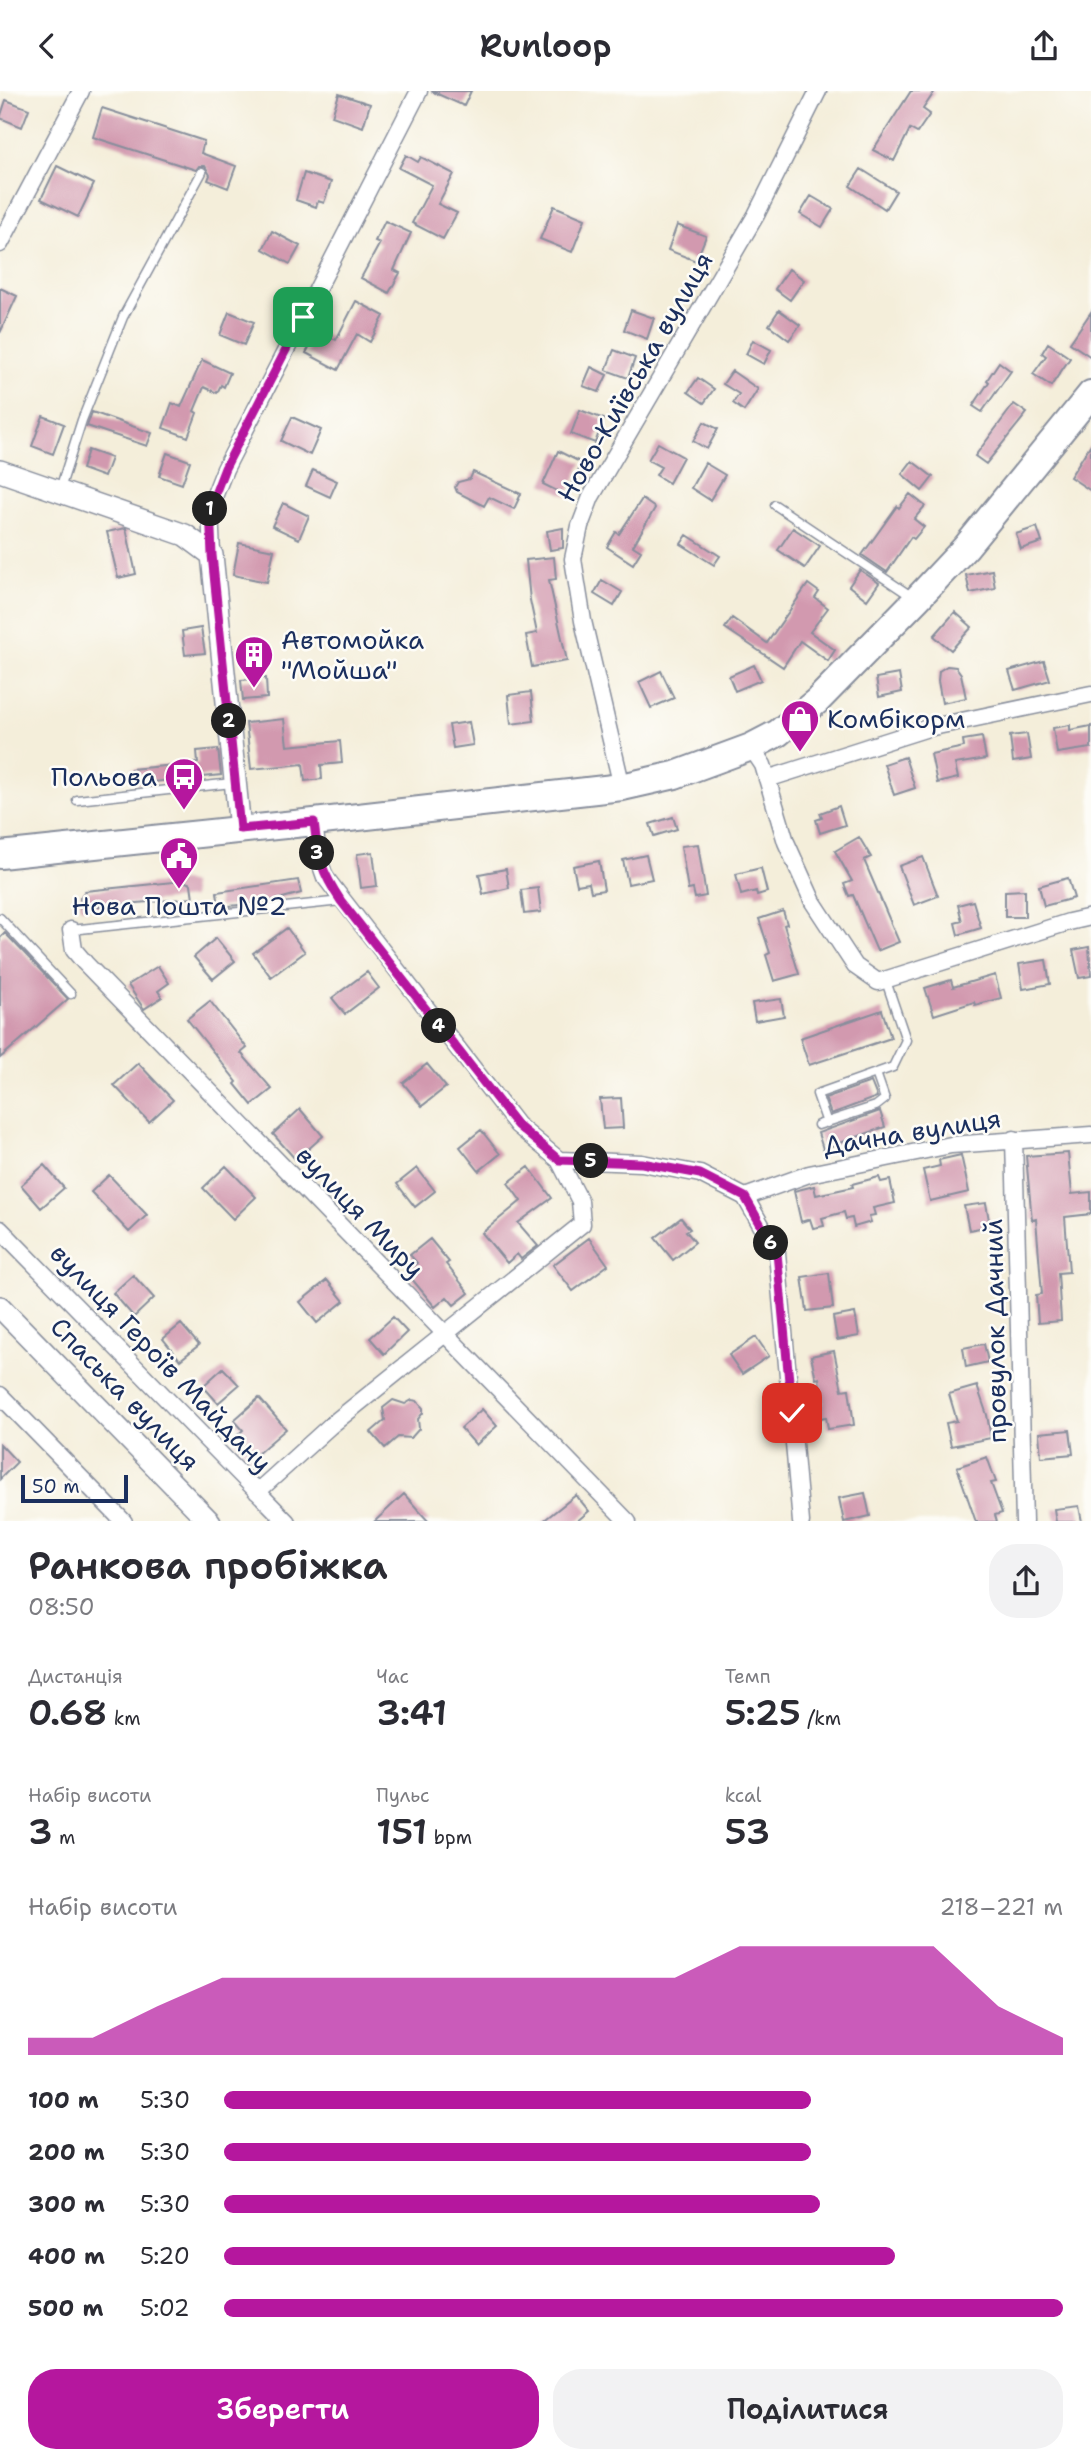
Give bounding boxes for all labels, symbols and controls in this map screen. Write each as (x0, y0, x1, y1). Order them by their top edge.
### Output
text: Runloop (480, 24, 611, 67)
icon: back (28, 27, 66, 65)
icon: share (1025, 27, 1063, 65)
street label: Ново-Київська вулиця (549, 245, 721, 508)
pin (273, 287, 333, 347)
icon: arrive (284, 298, 322, 336)
pin: 1 (192, 491, 228, 527)
text: 1 (205, 496, 214, 521)
place label: Автомойка "Мойша" (281, 622, 424, 687)
building icon: Автомойка "Мойша" (233, 634, 275, 689)
shop icon: Комбікорм (779, 698, 821, 753)
place label: Комбікорм (827, 701, 965, 736)
pin: 2 (212, 703, 246, 739)
text: 2 (222, 708, 235, 733)
bus stop icon: Польова (163, 756, 205, 811)
place label: Польова (51, 759, 157, 794)
public building icon: Нова Пошта №2 (158, 835, 200, 890)
pin: 3 (300, 835, 334, 871)
text: 3 (310, 840, 323, 865)
place label: Нова Пошта №2 (71, 888, 287, 923)
pin: 4 (422, 1009, 457, 1044)
text: 4 (432, 1013, 445, 1038)
street label: Дачна вулиця (821, 1100, 1003, 1163)
street label: вулиця Миру (288, 1138, 432, 1285)
pin: 5 (574, 1143, 608, 1179)
text: 5 (585, 1148, 596, 1173)
street label: провулок Дачний (975, 1218, 1014, 1444)
pin: 6 (754, 1225, 788, 1261)
text: 6 (764, 1230, 777, 1255)
street label: вулиця Героїв Майдану (43, 1236, 280, 1480)
street label: Спаська вулиця (43, 1309, 208, 1478)
pin (762, 1383, 822, 1443)
icon: check (773, 1394, 811, 1432)
scale bar (21, 1472, 128, 1504)
text: 50 m (32, 1474, 80, 1499)
text: Ранкова пробіжка (28, 1540, 388, 1591)
button: share (989, 1544, 1063, 1618)
text: 08:50 (28, 1592, 95, 1622)
text: Дистанція (28, 1664, 123, 1689)
text: Час (376, 1664, 409, 1689)
text: Темп (725, 1664, 771, 1689)
text: 0.68 (28, 1689, 107, 1736)
text: 3:41 (376, 1689, 447, 1736)
text: 5:25 (725, 1689, 801, 1736)
text: km (107, 1706, 141, 1731)
text: /km (801, 1706, 841, 1731)
text: Набір висоти (28, 1783, 152, 1808)
text: Пульс (376, 1783, 430, 1808)
text: kcal (725, 1783, 762, 1808)
text: 3 (28, 1808, 53, 1855)
text: 151 (376, 1808, 427, 1855)
text: 53 (725, 1808, 770, 1855)
text: m (53, 1825, 75, 1850)
text: bpm (427, 1825, 472, 1850)
text: Набір висоти (28, 1892, 178, 1922)
text: 218–221 m (939, 1892, 1063, 1922)
text: 100 m (28, 2085, 99, 2115)
text: 5:30 (140, 2085, 190, 2115)
text: 200 m (28, 2137, 105, 2167)
text: 5:30 (140, 2137, 190, 2167)
text: 300 m (28, 2189, 105, 2219)
text: 5:30 (140, 2189, 190, 2219)
text: 400 m (28, 2241, 105, 2271)
text: 5:20 (140, 2241, 190, 2271)
text: 500 m (28, 2293, 103, 2323)
text: 5:02 (140, 2293, 190, 2323)
button: Зберегти (28, 2369, 539, 2449)
button: Поділитися (553, 2369, 1063, 2449)

